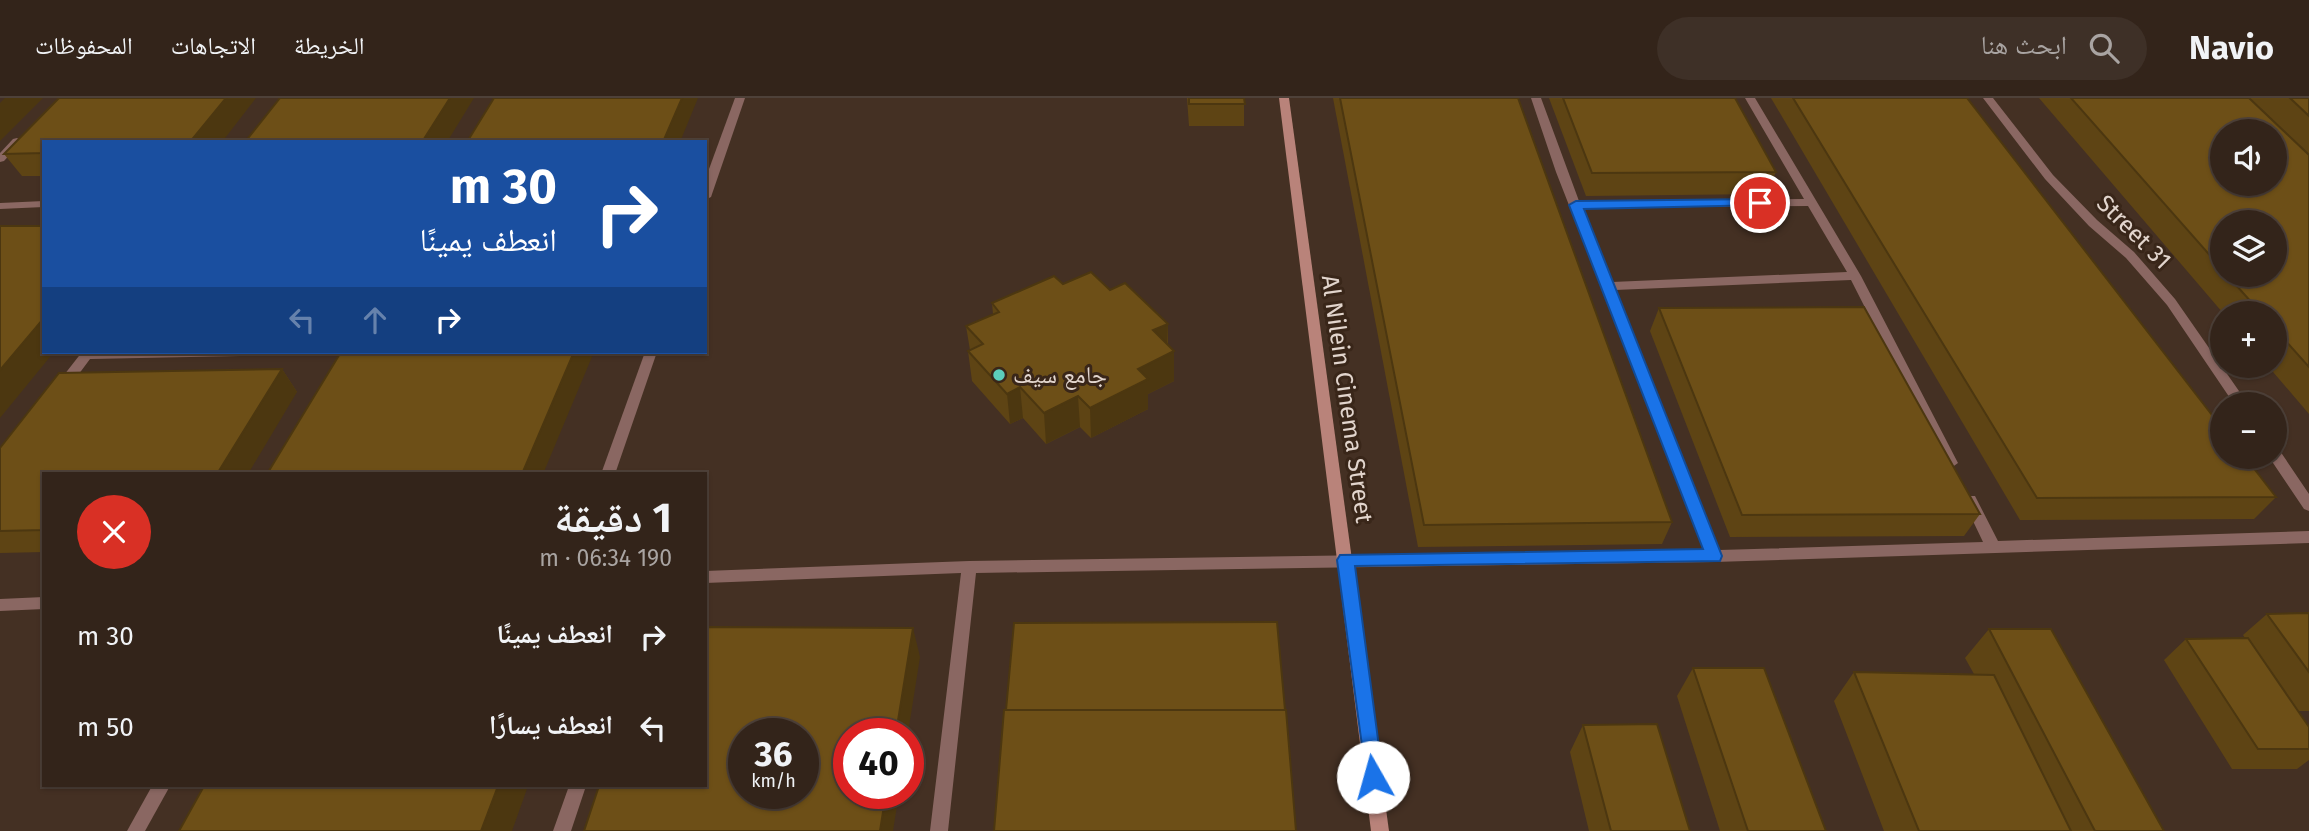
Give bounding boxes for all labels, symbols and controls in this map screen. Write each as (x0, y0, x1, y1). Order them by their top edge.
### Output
search box (1657, 17, 2147, 80)
text: Navio (2189, 28, 2274, 68)
icon: search (2085, 29, 2123, 67)
text: ابحث هنا (1981, 30, 2067, 61)
text: المحفوظات (35, 32, 133, 60)
text: الاتجاهات (171, 32, 256, 60)
text: الخريطة (294, 32, 365, 60)
map controls (2210, 119, 2287, 469)
button: sound (2210, 119, 2287, 196)
text: 30 m (450, 157, 557, 216)
icon: right (581, 168, 672, 259)
pin (1730, 173, 1790, 233)
icon: arrive (1741, 184, 1779, 222)
street label: Street 31 (2091, 189, 2177, 275)
button: layers (2210, 210, 2287, 287)
text: انعطف يمينًا (419, 221, 557, 259)
street label: Al Nilein Cinema Street (1316, 273, 1378, 525)
icon: left (283, 301, 321, 339)
icon: ahead (356, 301, 394, 339)
icon: right (429, 301, 467, 339)
button: + (2210, 301, 2287, 378)
place label: جامع سيف (1013, 361, 1107, 390)
marker: جامع سيف (991, 367, 1007, 383)
button: − (2210, 392, 2287, 469)
text: 1 دقيقة (554, 493, 672, 543)
button: close (77, 495, 151, 569)
text: 190 m · 06:34 (539, 544, 672, 572)
icon: right (634, 618, 672, 656)
text: انعطف يمينًا (497, 619, 613, 650)
text: 30 m (77, 621, 134, 652)
icon: left (634, 709, 672, 747)
text: انعطف يسارًا (489, 710, 613, 741)
text: 50 m (77, 712, 134, 743)
speed limit sign: 40 (833, 718, 924, 809)
text: 36 (755, 733, 792, 775)
position arrow (1336, 740, 1410, 814)
text: km/h (751, 770, 796, 792)

